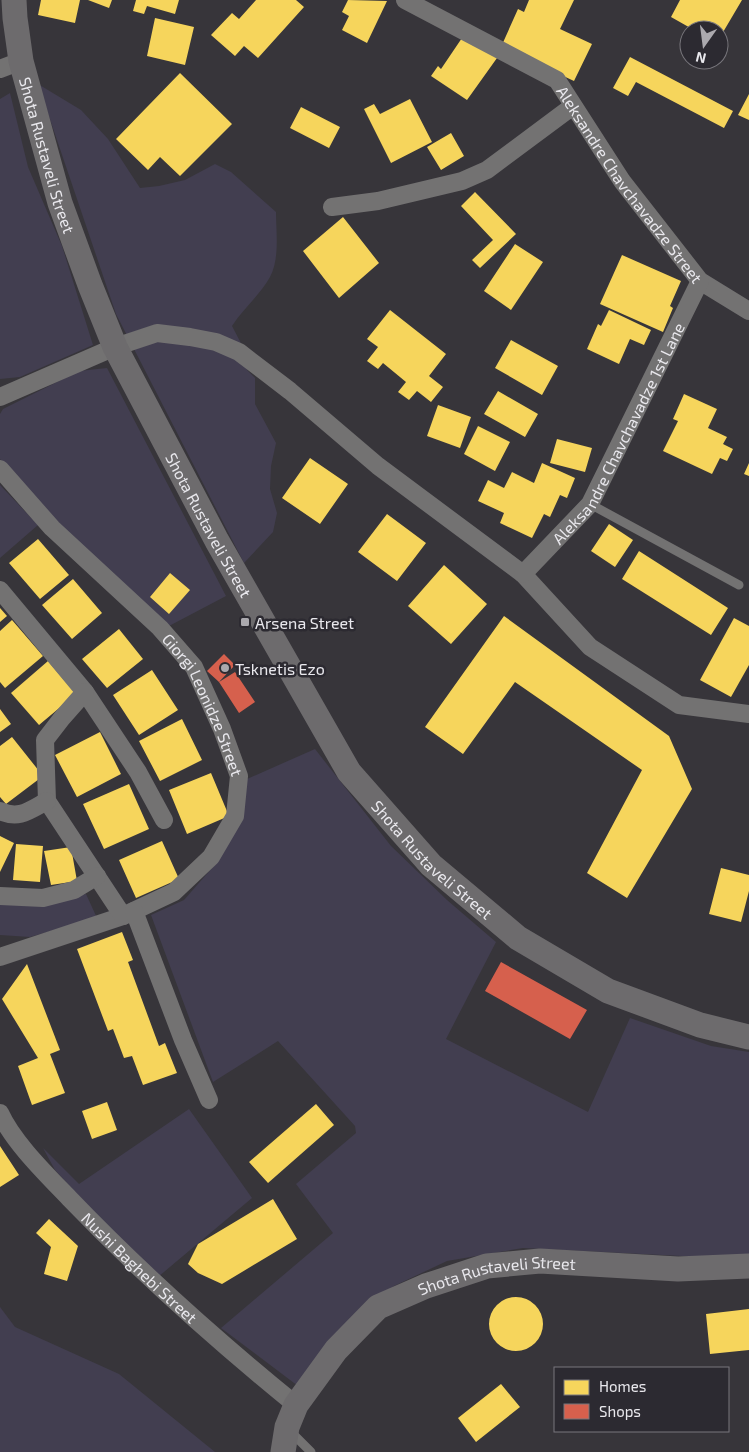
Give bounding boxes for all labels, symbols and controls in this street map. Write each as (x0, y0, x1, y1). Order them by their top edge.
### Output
north arrow (679, 20, 729, 70)
text: N (694, 49, 708, 68)
street label: Shota Rustaveli Street (16, 75, 80, 236)
street label: Aleksandre Chavchavadze Street (553, 82, 707, 286)
street label: Aleksandre Chavchavadze 1st Lane (548, 319, 688, 548)
street label: Shota Rustaveli Street (163, 449, 256, 600)
place label: Arsena Street (255, 613, 354, 632)
marker: Arsena Street (239, 616, 251, 628)
street label: Giorgi Leonidze Street (159, 629, 248, 778)
place label: Tsknetis Ezo (235, 659, 325, 678)
marker: Tsknetis Ezo (219, 662, 231, 674)
street label: Shota Rustaveli Street (368, 796, 497, 922)
street label: Nushi Baghebi Street (78, 1208, 202, 1326)
street label: Shota Rustaveli Street (414, 1252, 576, 1298)
legend (554, 1367, 729, 1432)
text: Homes (599, 1377, 646, 1395)
text: Shops (599, 1402, 641, 1420)

